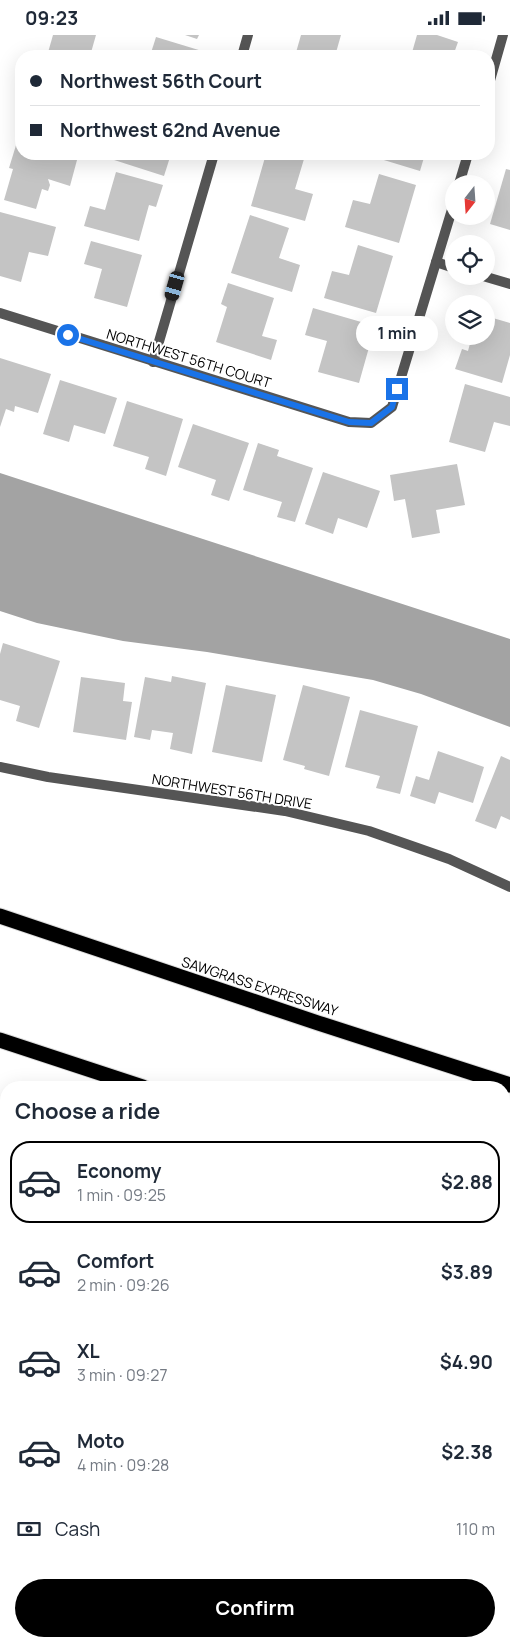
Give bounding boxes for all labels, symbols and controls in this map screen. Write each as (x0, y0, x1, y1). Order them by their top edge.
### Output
text: 09:23 (25, 5, 78, 31)
text: Northwest 56th Court (60, 68, 262, 94)
text: Northwest 62nd Avenue (60, 117, 281, 143)
north arrow (445, 175, 495, 225)
map controls (445, 175, 495, 345)
button: locate (445, 235, 495, 285)
car (163, 270, 186, 302)
button: layers (445, 295, 495, 345)
callout: 1 min (356, 317, 438, 351)
text: 1 min (377, 322, 417, 344)
route start (57, 324, 79, 346)
street label: NORTHWEST 56TH COURT (104, 324, 274, 392)
route end (386, 378, 408, 400)
street label: NORTHWEST 56TH DRIVE (151, 769, 313, 813)
street label: SAWGRASS EXPRESSWAY (179, 952, 341, 1020)
text: Choose a ride (15, 1096, 160, 1126)
text: Economy (77, 1158, 161, 1184)
icon: car (17, 1160, 62, 1205)
text: $2.88 (441, 1169, 493, 1195)
text: 1 min · 09:25 (77, 1184, 166, 1206)
text: Comfort (77, 1248, 154, 1274)
icon: car (17, 1250, 62, 1295)
text: $3.89 (441, 1259, 493, 1285)
text: 2 min · 09:26 (77, 1274, 170, 1296)
text: XL (77, 1338, 100, 1364)
icon: car (17, 1340, 62, 1385)
text: $4.90 (440, 1349, 493, 1375)
text: 3 min · 09:27 (77, 1364, 168, 1386)
text: Moto (77, 1428, 124, 1454)
icon: car (17, 1430, 62, 1475)
text: $2.38 (441, 1439, 493, 1465)
text: 4 min · 09:28 (77, 1454, 169, 1476)
icon: cash (15, 1515, 43, 1543)
text: Cash (55, 1516, 100, 1542)
text: 110 m (456, 1518, 495, 1540)
button: Confirm (15, 1579, 495, 1637)

